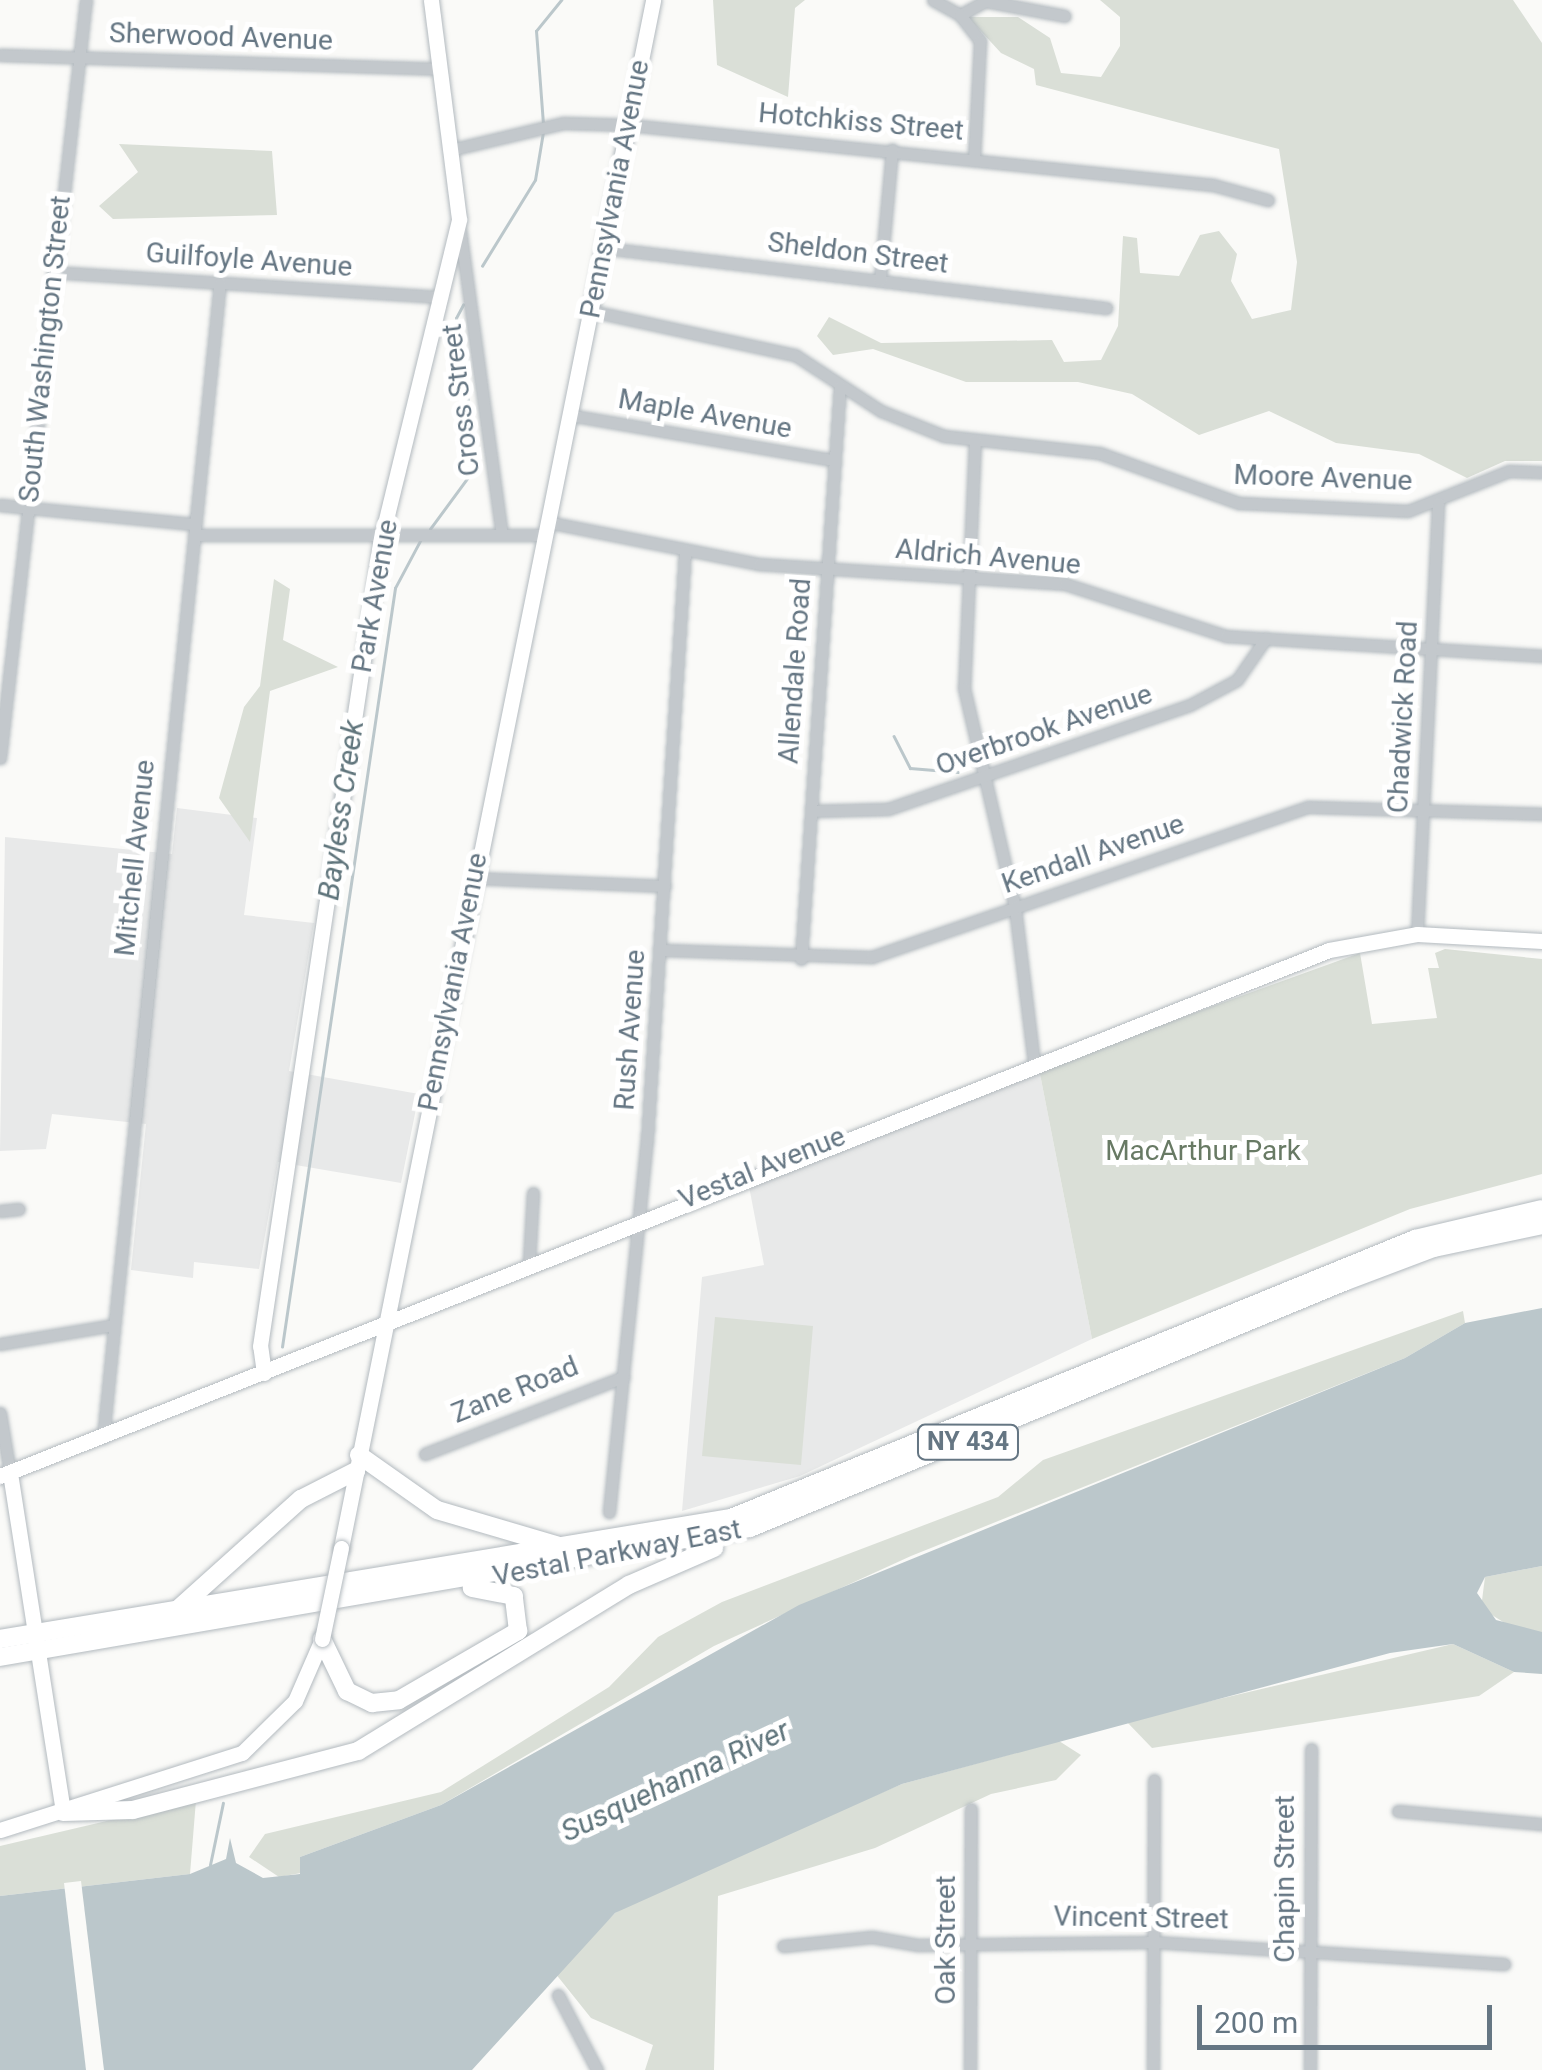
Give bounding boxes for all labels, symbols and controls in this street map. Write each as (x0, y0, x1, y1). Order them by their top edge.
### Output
street label: Sherwood Avenue (109, 16, 333, 58)
street label: Pennsylvania Avenue (573, 57, 657, 321)
street label: Hotchkiss Street (757, 96, 965, 148)
street label: South Washington Street (12, 194, 78, 504)
street label: Sheldon Street (766, 225, 950, 281)
street label: Guilfoyle Avenue (145, 236, 353, 284)
street label: Cross Street (435, 322, 487, 478)
street label: Maple Avenue (616, 382, 794, 446)
street label: Moore Avenue (1233, 458, 1413, 498)
street label: Park Avenue (345, 517, 405, 675)
street label: Aldrich Avenue (894, 532, 1082, 582)
street label: Allendale Road (772, 577, 818, 765)
street label: Chadwick Road (1381, 620, 1425, 814)
street label: Overbrook Avenue (931, 677, 1157, 783)
water label: Bayless Creek (311, 718, 371, 902)
street label: Mitchell Avenue (108, 758, 162, 958)
street label: Kendall Avenue (997, 807, 1189, 901)
street label: Pennsylvania Avenue (411, 850, 495, 1114)
street label: Rush Avenue (608, 948, 652, 1112)
street label: Vestal Avenue (674, 1119, 850, 1217)
park label: MacArthur Park (1105, 1134, 1301, 1168)
street label: Zane Road (447, 1349, 583, 1431)
road number: NY 434 (916, 1422, 1020, 1462)
street label: Vestal Parkway East (490, 1512, 744, 1594)
water label: Susquehanna River (555, 1712, 795, 1850)
street label: Chapin Street (1268, 1795, 1302, 1963)
street label: Oak Street (929, 1875, 963, 2005)
street label: Vincent Street (1053, 1900, 1229, 1936)
scale bar (1202, 1985, 1497, 2047)
text: 200 m (1214, 2005, 1298, 2040)

